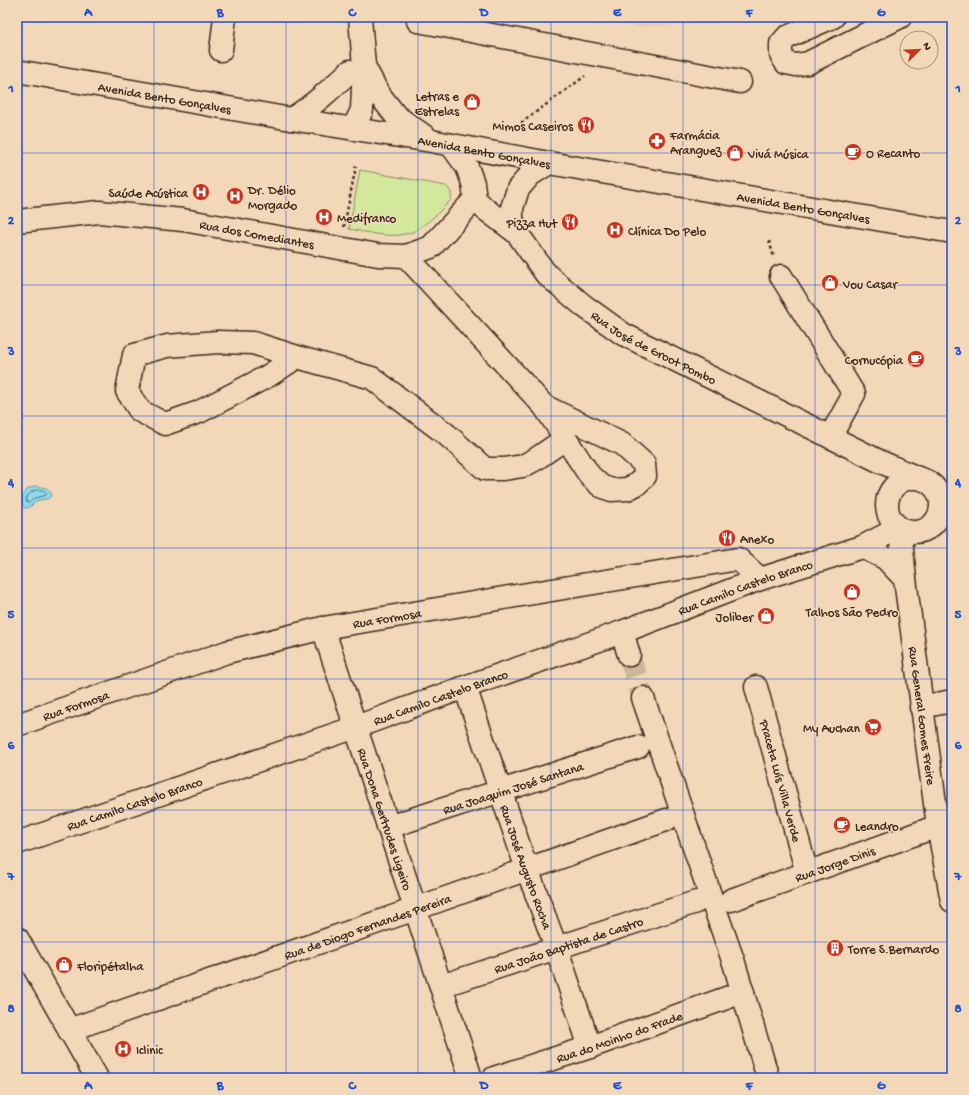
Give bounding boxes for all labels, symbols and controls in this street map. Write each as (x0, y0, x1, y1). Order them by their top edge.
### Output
text: A (83, 6, 93, 21)
text: B (216, 6, 225, 21)
text: C (347, 6, 357, 21)
text: D (479, 6, 489, 21)
text: E (613, 6, 622, 21)
text: F (745, 6, 754, 21)
text: G (877, 6, 886, 21)
north arrow (899, 30, 939, 70)
text: N (919, 41, 933, 52)
street label: Avenida Bento Gonçalves (97, 80, 233, 119)
text: 1 (7, 82, 14, 97)
text: 1 (954, 82, 961, 97)
place label: Letras e Estrelas (415, 90, 460, 120)
shop icon: Letras e Estrelas (462, 92, 482, 112)
restaurant icon: Mimos Caseiros (576, 115, 596, 135)
place label: Mimos Caseiros (493, 120, 574, 135)
place label: Farmácia Aranguez (669, 129, 723, 159)
pharmacy icon: Farmácia Aranguez (647, 131, 667, 151)
street label: Avenida Bento Gonçalves (416, 134, 553, 173)
cafe icon: O Recanto (843, 142, 863, 162)
shop icon: Vivá Música (725, 143, 745, 163)
place label: O Recanto (866, 147, 921, 162)
place label: Vivá Música (747, 148, 809, 163)
hospital icon: Saúde Acústica (191, 182, 211, 202)
place label: Dr. Délio Morgado (247, 184, 298, 214)
hospital icon: Dr. Délio Morgado (225, 186, 245, 206)
place label: Saúde Acústica (109, 187, 189, 202)
street label: Avenida Bento Gonçalves (735, 190, 872, 228)
hospital icon: Medifranco (314, 207, 334, 227)
place label: Medifranco (337, 212, 397, 227)
restaurant icon: Pizza Hut (560, 212, 580, 232)
text: 2 (8, 214, 15, 229)
text: 2 (955, 214, 962, 229)
place label: Pizza Hut (505, 217, 559, 232)
street label: Rua dos Comediantes (198, 218, 316, 254)
hospital icon: Clínica Do Pelo (605, 220, 625, 240)
place label: Clínica Do Pelo (628, 225, 706, 240)
shop icon: Vou Casar (820, 273, 840, 293)
place label: Vou Casar (842, 278, 898, 293)
street label: Rua José de Groot Pombo (587, 309, 718, 389)
text: 3 (7, 345, 15, 360)
text: 3 (954, 345, 962, 360)
cafe icon: Cornucópia (906, 349, 926, 369)
place label: Cornucópia (845, 354, 904, 369)
text: 4 (7, 476, 15, 491)
text: 4 (954, 476, 962, 491)
restaurant icon: Anexo (717, 528, 737, 548)
place label: Anexo (740, 533, 774, 548)
street label: Rua Camilo Castelo Branco (676, 558, 815, 620)
shop icon: Talhos São Pedro (842, 582, 862, 602)
shop icon: Joliber (756, 606, 776, 626)
place label: Talhos São Pedro (805, 606, 899, 621)
street label: Rua Formosa (352, 607, 423, 633)
text: 5 (8, 608, 15, 623)
text: 5 (955, 608, 962, 623)
place label: Joliber (716, 611, 754, 626)
street label: Rua General Gomes Freire (904, 646, 937, 786)
street label: Rua Camilo Castelo Branco (372, 667, 511, 730)
street label: Rua Formosa (41, 688, 112, 725)
street label: Praceta Luís Villa Verde (755, 717, 803, 844)
supermarket icon: My Auchan (863, 717, 883, 737)
place label: My Auchan (803, 722, 861, 737)
text: 6 (8, 739, 15, 754)
text: 6 (955, 739, 962, 754)
street label: Rua Dona Gertrudes Ligeiro (353, 747, 414, 893)
street label: Rua Joaquim José Santana (441, 760, 586, 819)
street label: Rua Camilo Castelo Branco (66, 775, 205, 835)
street label: Rua José Augusto Rocha (496, 803, 554, 932)
cafe icon: Leandro (832, 815, 852, 835)
place label: Leandro (855, 820, 899, 835)
street label: Rua Jorge Dinis (793, 844, 879, 886)
text: 7 (7, 870, 16, 885)
text: 7 (954, 870, 963, 885)
street label: Rua de Diogo Fernandes Pereira (283, 892, 454, 964)
street label: Rua João Baptista de Castro (493, 915, 646, 978)
building icon: Torre S.Bernardo (825, 938, 845, 958)
place label: Torre S.Bernardo (847, 943, 939, 958)
shop icon: Floripétalha (54, 955, 74, 975)
place label: Floripétalha (76, 960, 144, 975)
text: 8 (7, 1002, 15, 1017)
text: 8 (954, 1002, 962, 1017)
street label: Rua do Moinho do Frade (555, 1009, 685, 1067)
hospital icon: Iclinic (113, 1039, 133, 1059)
place label: Iclinic (136, 1044, 163, 1059)
text: A (83, 1079, 93, 1094)
text: B (216, 1079, 225, 1094)
text: C (347, 1079, 357, 1094)
text: D (479, 1079, 489, 1094)
text: E (613, 1079, 622, 1094)
text: F (745, 1079, 754, 1094)
text: G (877, 1079, 886, 1094)

